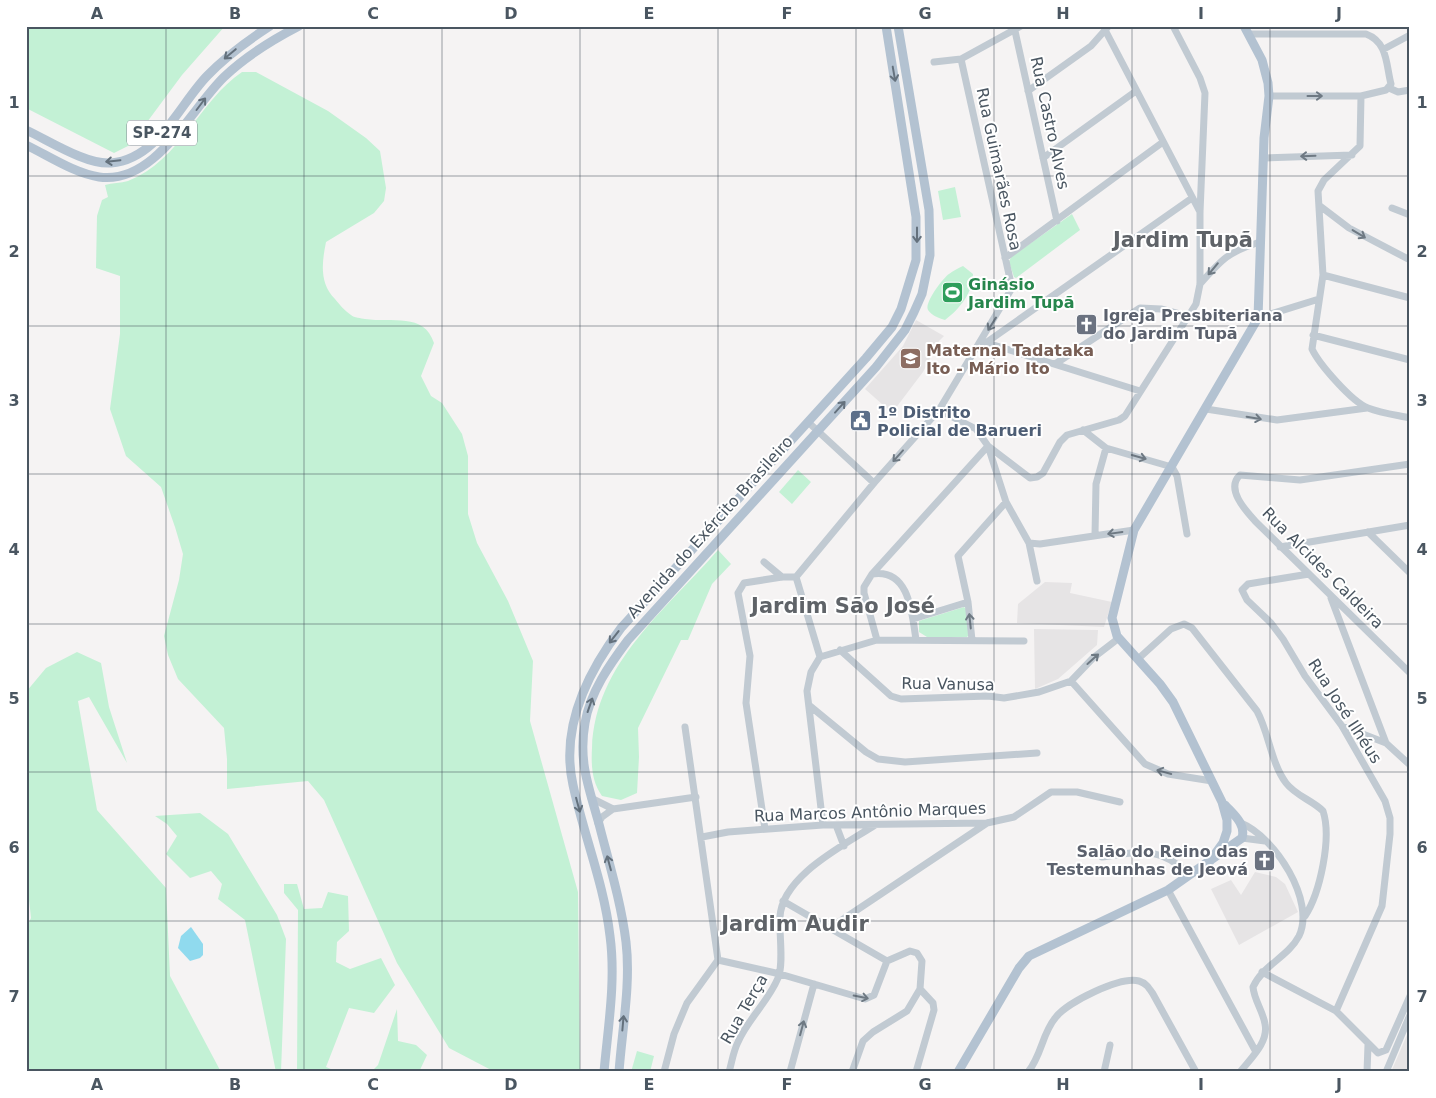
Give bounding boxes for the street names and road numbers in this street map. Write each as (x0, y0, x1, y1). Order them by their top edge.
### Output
street label: Rua Castro Alves (1027, 55, 1073, 191)
street label: Rua Guimarães Rosa (972, 86, 1026, 252)
road number: SP-274 (127, 120, 197, 146)
street label: Avenida do Exército Brasileiro (623, 432, 797, 622)
street label: Rua Alcides Caldeira (1258, 503, 1388, 633)
street label: Rua José Ilhéus (1304, 655, 1386, 767)
street label: Rua Vanusa (901, 674, 995, 694)
street label: Rua Marcos Antônio Marques (754, 798, 986, 826)
street label: Rua Terça (716, 971, 772, 1047)

